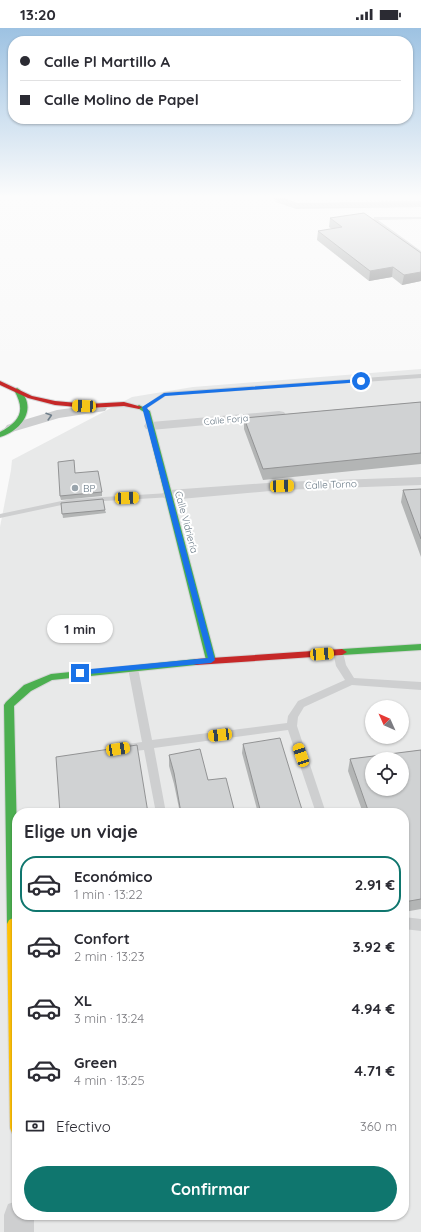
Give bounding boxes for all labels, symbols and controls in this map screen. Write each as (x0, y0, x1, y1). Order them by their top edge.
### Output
text: 13:20 (20, 5, 56, 24)
text: Calle Pl Martillo A (44, 52, 170, 71)
text: Calle Molino de Papel (44, 90, 199, 109)
route start (352, 372, 370, 390)
car (72, 399, 96, 413)
one-way arrow (45, 412, 52, 421)
street label: Calle Forja (203, 412, 249, 427)
street label: Calle Torno (305, 477, 357, 492)
car (270, 480, 294, 492)
place label: BP (83, 482, 96, 495)
marker: BP (70, 483, 80, 493)
street label: Calle Vidriería (172, 490, 201, 555)
car (115, 491, 139, 505)
callout: 1 min (47, 615, 113, 643)
text: 1 min (64, 621, 96, 637)
car (310, 647, 334, 661)
route end (71, 664, 89, 682)
north arrow (365, 700, 409, 744)
map controls (365, 700, 409, 796)
car (207, 728, 233, 742)
car (105, 741, 131, 757)
car (291, 742, 311, 768)
button: locate (365, 752, 409, 796)
text: Elige un viaje (24, 820, 138, 843)
icon: car (26, 866, 62, 902)
text: Económico (74, 867, 153, 886)
text: 2.91 € (355, 875, 395, 894)
text: 1 min · 13:22 (74, 886, 143, 902)
icon: car (26, 928, 62, 964)
text: Confort (74, 929, 130, 948)
text: 3.92 € (353, 937, 395, 956)
text: 2 min · 13:23 (74, 948, 145, 964)
icon: car (26, 990, 62, 1026)
text: XL (74, 991, 92, 1010)
text: 4.94 € (351, 999, 395, 1018)
text: 3 min · 13:24 (74, 1010, 144, 1026)
icon: car (26, 1052, 62, 1088)
text: Green (74, 1053, 117, 1072)
text: 4.71 € (354, 1061, 395, 1080)
text: 4 min · 13:25 (74, 1072, 145, 1088)
icon: cash (24, 1115, 46, 1137)
text: Efectivo (56, 1117, 111, 1136)
text: 360 m (360, 1118, 397, 1134)
button: Confirmar (24, 1166, 397, 1212)

